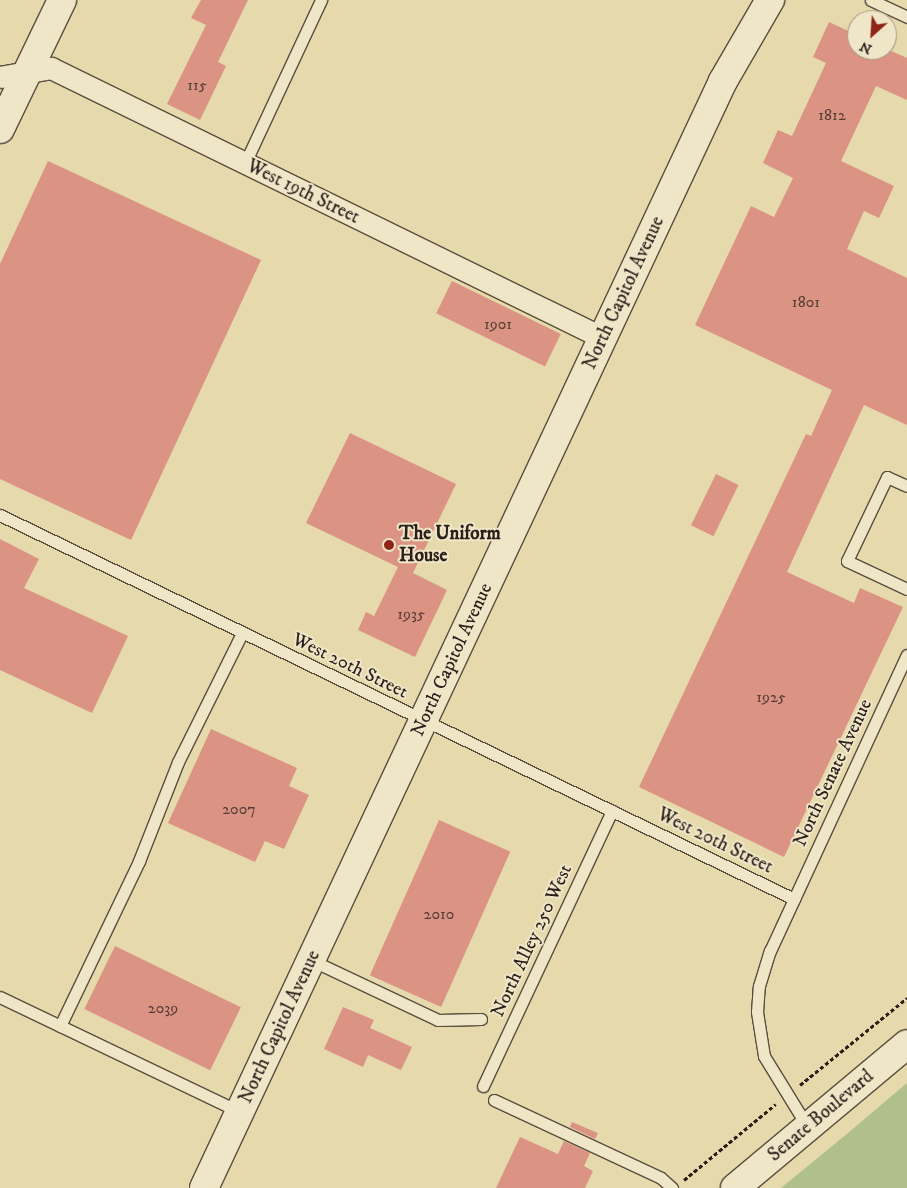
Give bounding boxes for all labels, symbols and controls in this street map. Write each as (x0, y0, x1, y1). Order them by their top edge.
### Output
north arrow (847, 10, 897, 60)
text: N (857, 37, 875, 58)
house number: 115 (187, 75, 207, 95)
house number: 1812 (818, 105, 846, 125)
street label: West 19th Street (243, 155, 363, 229)
street label: North Capitol Avenue (578, 213, 670, 373)
house number: 1801 (792, 292, 820, 312)
house number: 1901 (484, 314, 512, 334)
place label: The Uniform House (399, 523, 501, 567)
marker: The Uniform House (383, 539, 395, 551)
street label: North Capitol Avenue (406, 580, 498, 740)
house number: 1935 (397, 604, 425, 624)
street label: West 20th Street (289, 628, 411, 704)
house number: 1925 (756, 687, 786, 707)
street label: North Senate Avenue (789, 696, 877, 850)
house number: 2007 (222, 799, 256, 819)
street label: West 20th Street (654, 803, 776, 879)
street label: North Alley 250 West (487, 861, 577, 1021)
house number: 2010 (424, 904, 454, 924)
street label: North Capitol Avenue (234, 947, 326, 1107)
house number: 2039 (148, 998, 178, 1018)
street label: Senate Boulevard (764, 1065, 878, 1167)

